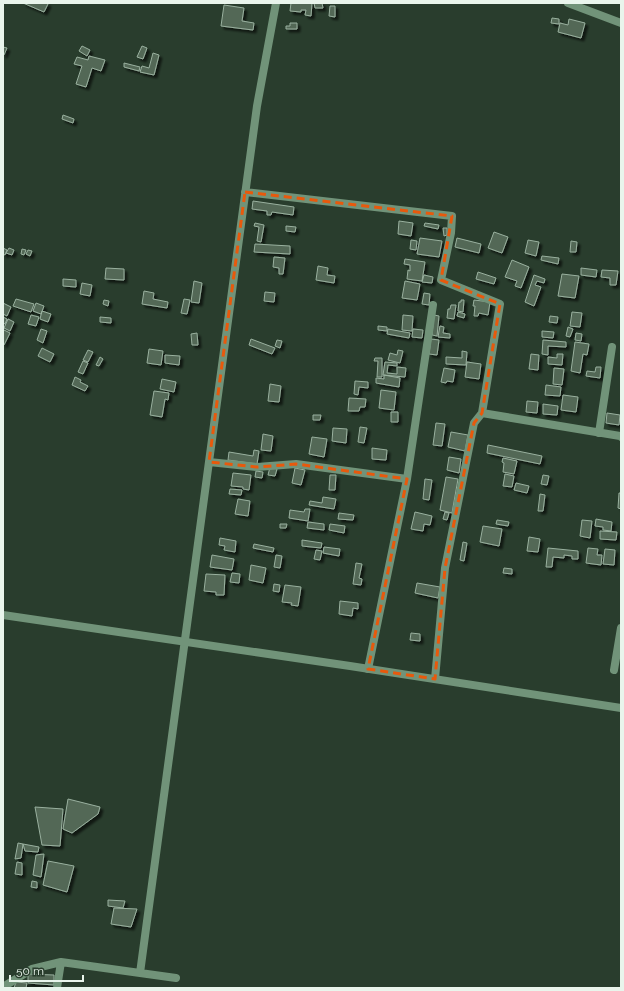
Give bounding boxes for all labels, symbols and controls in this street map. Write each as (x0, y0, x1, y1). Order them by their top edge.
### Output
scale bar (10, 957, 83, 983)
text: 50 m (16, 964, 44, 978)

